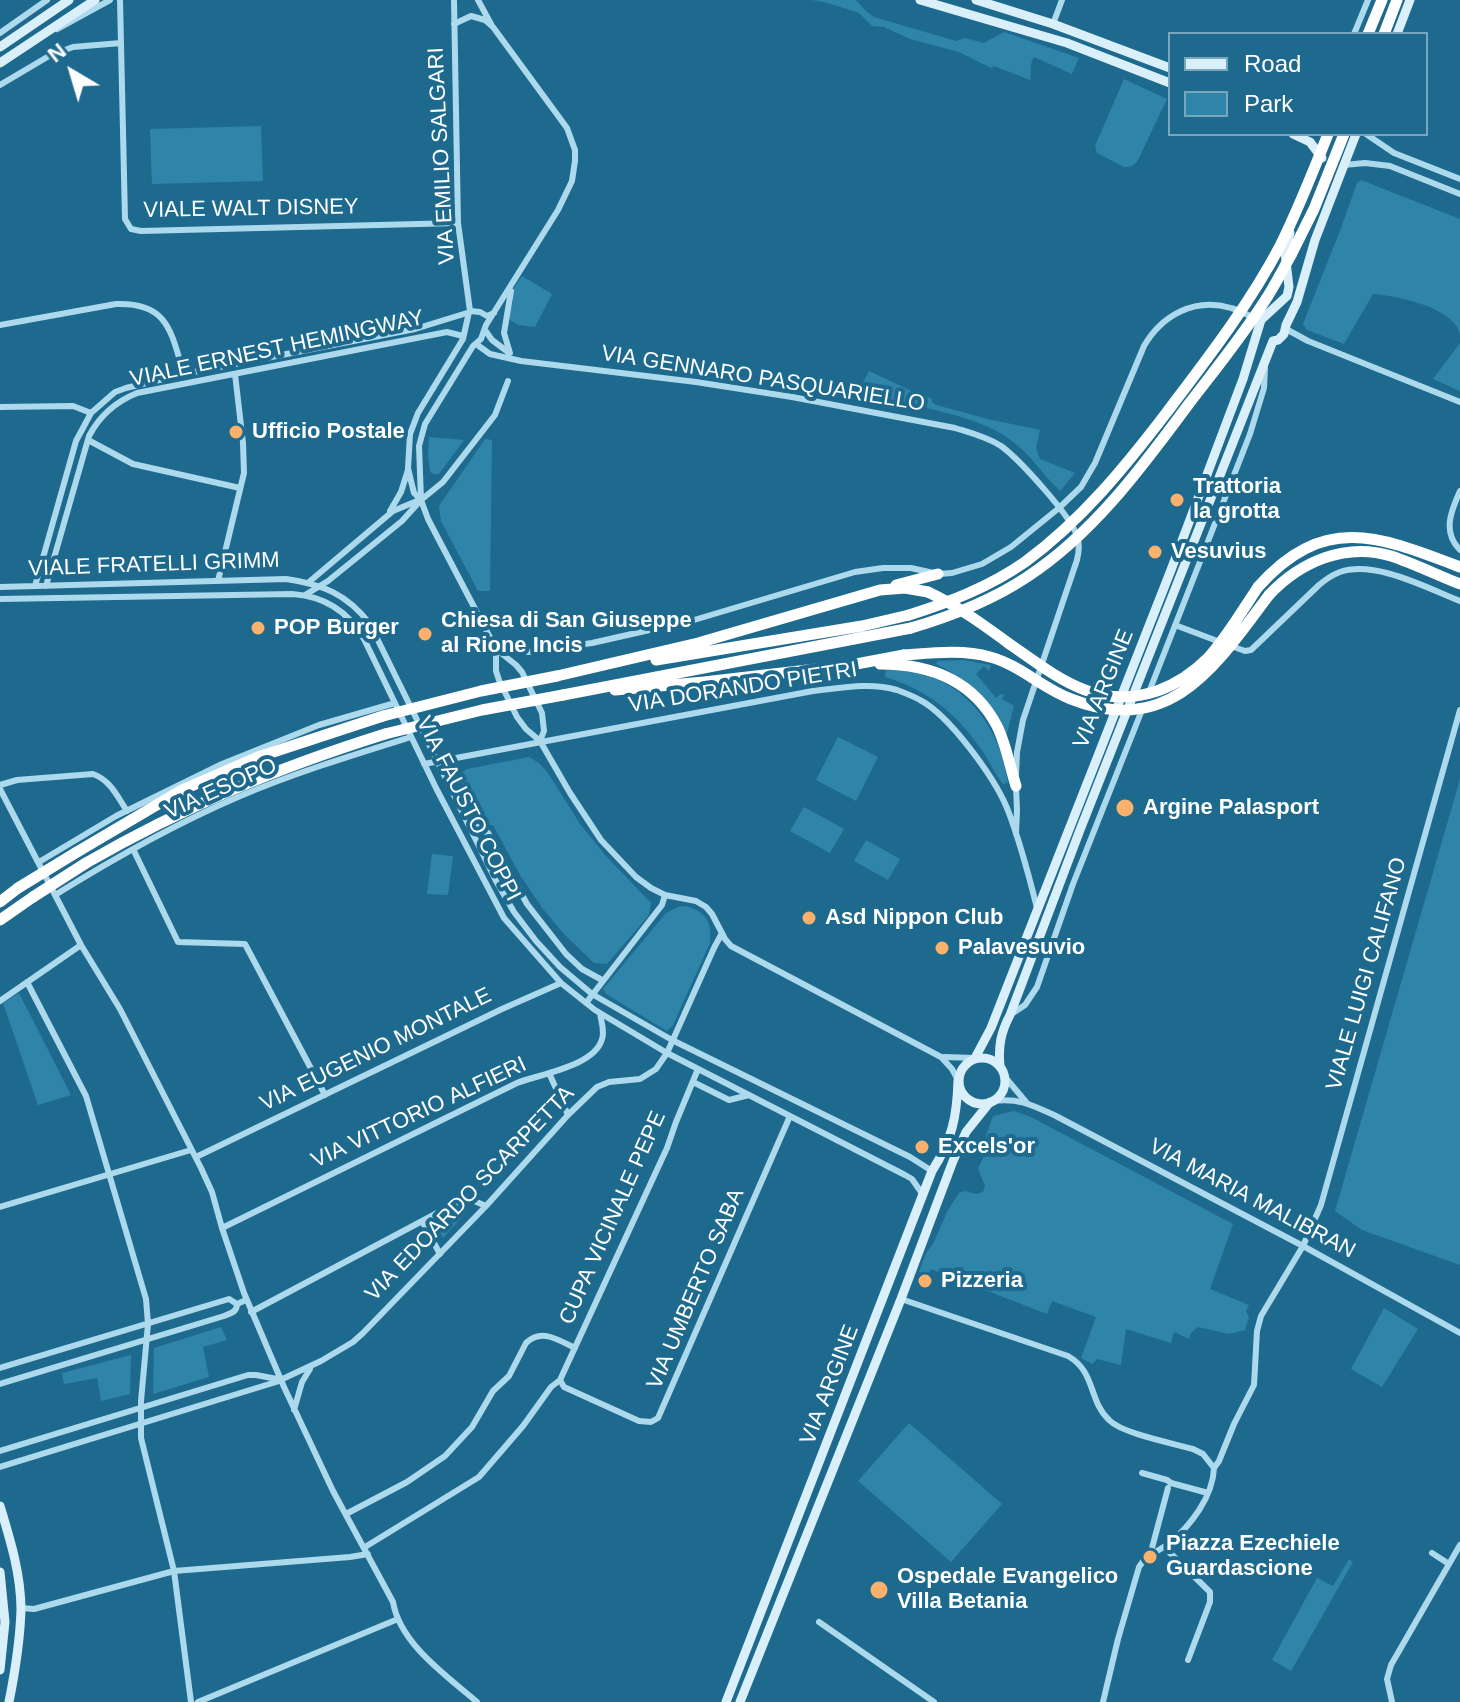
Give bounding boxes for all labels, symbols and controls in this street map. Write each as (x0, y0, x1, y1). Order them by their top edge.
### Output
north arrow (32, 32, 112, 112)
legend (1168, 32, 1428, 136)
text: N (43, 38, 71, 67)
street label: VIA EMILIO SALGARI (423, 47, 461, 265)
text: Road (1244, 50, 1301, 77)
text: Park (1244, 90, 1293, 117)
street label: VIALE WALT DISNEY (143, 194, 359, 224)
street label: VIALE ERNEST HEMINGWAY (128, 305, 426, 393)
street label: VIA GENNARO PASQUARIELLO (599, 340, 927, 418)
place label: Ufficio Postale (252, 419, 405, 445)
marker: Ufficio Postale (227, 423, 245, 441)
place label: Trattoria la grotta (1193, 474, 1281, 526)
marker: Trattoria la grotta (1168, 491, 1186, 509)
place label: Vesuvius (1171, 539, 1266, 565)
marker: Vesuvius (1146, 543, 1164, 561)
street label: VIALE FRATELLI GRIMM (28, 547, 280, 583)
place label: Chiesa di San Giuseppe al Rione Incis (441, 608, 692, 660)
place label: POP Burger (274, 615, 399, 641)
marker: POP Burger (249, 619, 267, 637)
marker: Chiesa di San Giuseppe al Rione Incis (416, 625, 434, 643)
street label: VIA ARGINE (1068, 626, 1140, 752)
street label: VIA DORANDO PIETRI (627, 657, 859, 719)
street label: VIA FAUSTO COPPI (410, 712, 526, 906)
street label: VIA ESOPO (161, 753, 281, 825)
place label: Argine Palasport (1143, 795, 1319, 821)
marker: Argine Palasport (1114, 797, 1136, 819)
street label: VIALE LUIGI CALIFANO (1321, 855, 1413, 1093)
place label: Asd Nippon Club (825, 905, 1003, 931)
marker: Asd Nippon Club (800, 909, 818, 927)
place label: Palavesuvio (958, 935, 1085, 961)
marker: Palavesuvio (933, 939, 951, 957)
street label: VIA EUGENIO MONTALE (256, 982, 496, 1118)
street label: VIA VITTORIO ALFIERI (307, 1052, 531, 1174)
street label: VIA EDOARDO SCARPETTA (360, 1081, 580, 1307)
street label: CUPA VICINALE PEPE (554, 1107, 672, 1329)
street label: VIA MARIA MALIBRAN (1144, 1133, 1360, 1265)
place label: Excels'or (938, 1134, 1035, 1160)
marker: Excels'or (913, 1138, 931, 1156)
street label: VIA UMBERTO SABA (642, 1185, 750, 1393)
place label: Pizzeria (941, 1268, 1023, 1294)
marker: Pizzeria (916, 1272, 934, 1290)
street label: VIA ARGINE (795, 1321, 865, 1449)
place label: Piazza Ezechiele Guardascione (1166, 1531, 1340, 1582)
marker: Piazza Ezechiele Guardascione (1141, 1548, 1159, 1566)
place label: Ospedale Evangelico Villa Betania (897, 1564, 1118, 1616)
marker: Ospedale Evangelico Villa Betania (868, 1579, 890, 1601)

